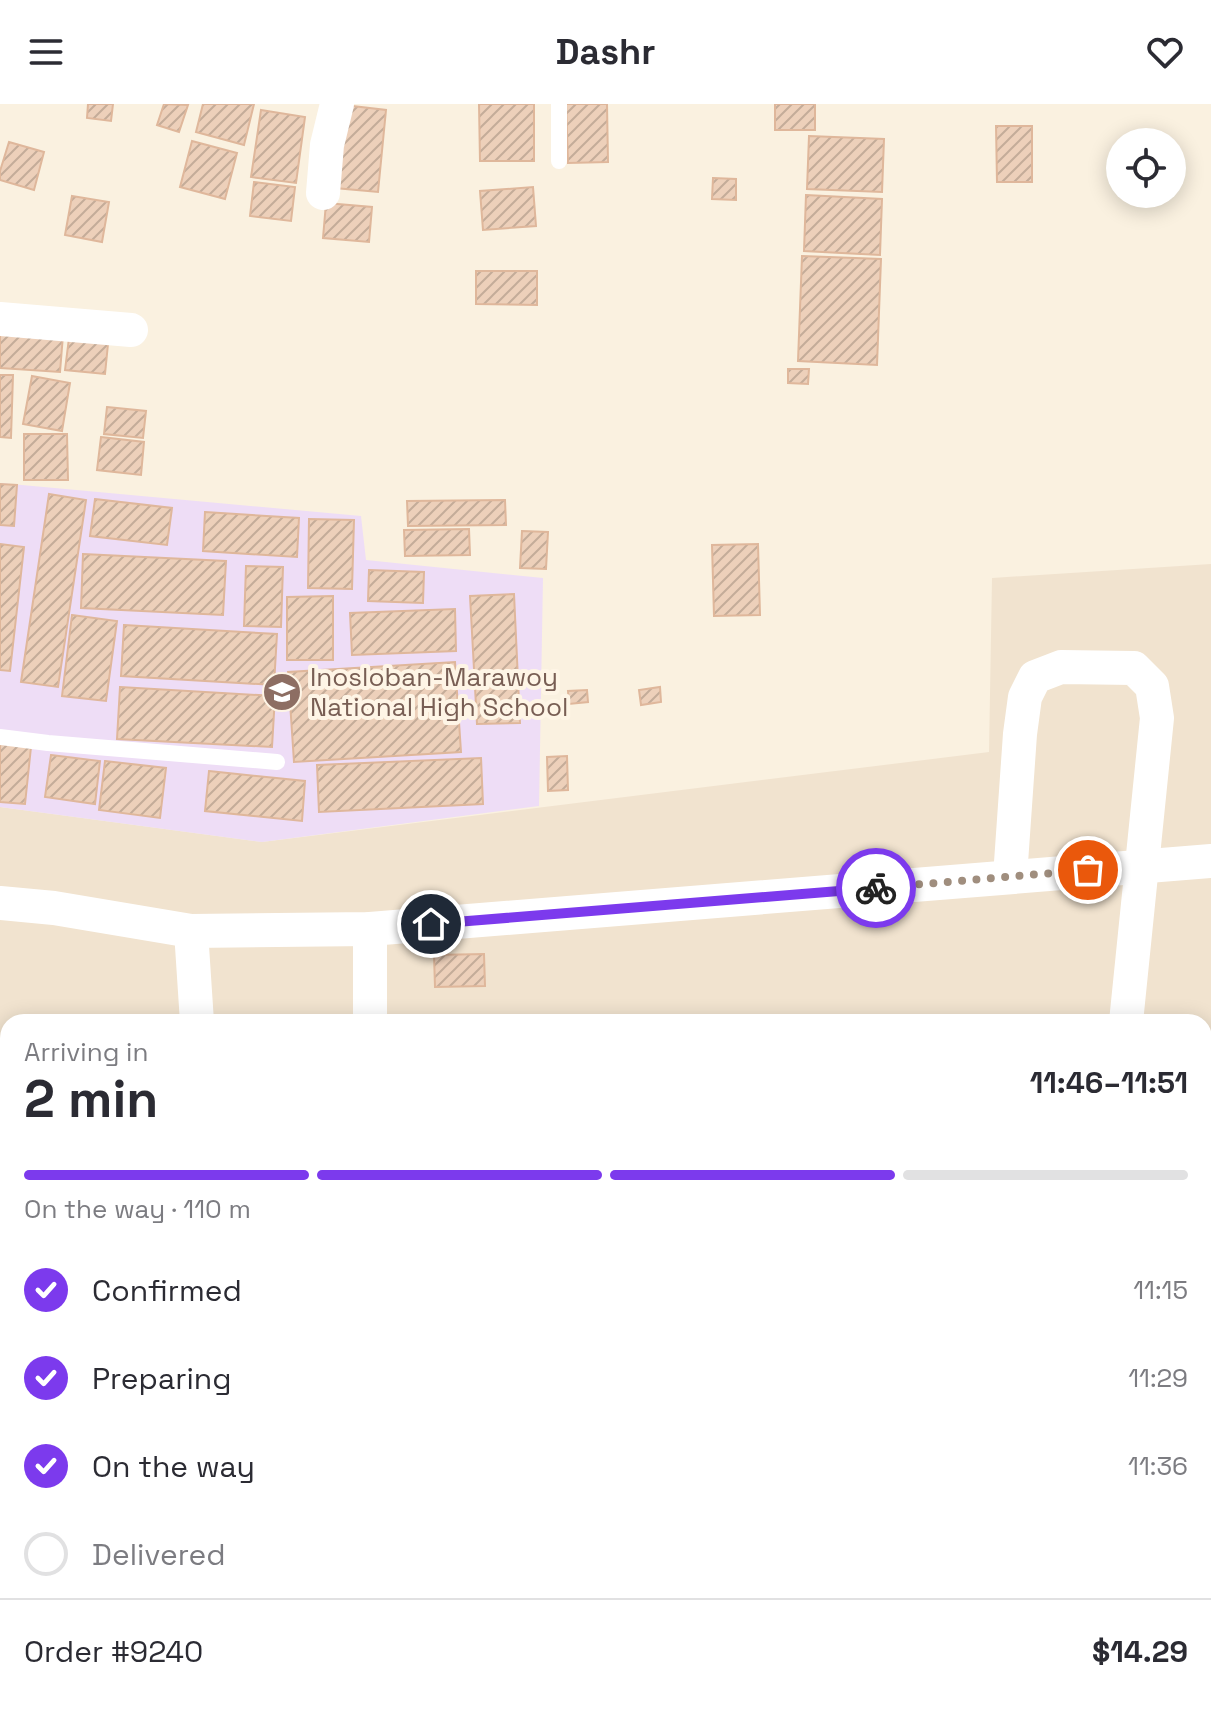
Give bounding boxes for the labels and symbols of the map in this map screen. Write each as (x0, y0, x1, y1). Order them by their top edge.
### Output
place label: Inosloban-Marawoy National High School (310, 660, 568, 724)
school or university icon: Inosloban-Marawoy National High School (261, 671, 303, 713)
pin (1054, 836, 1122, 904)
courier (836, 848, 916, 928)
pin (397, 890, 465, 958)

